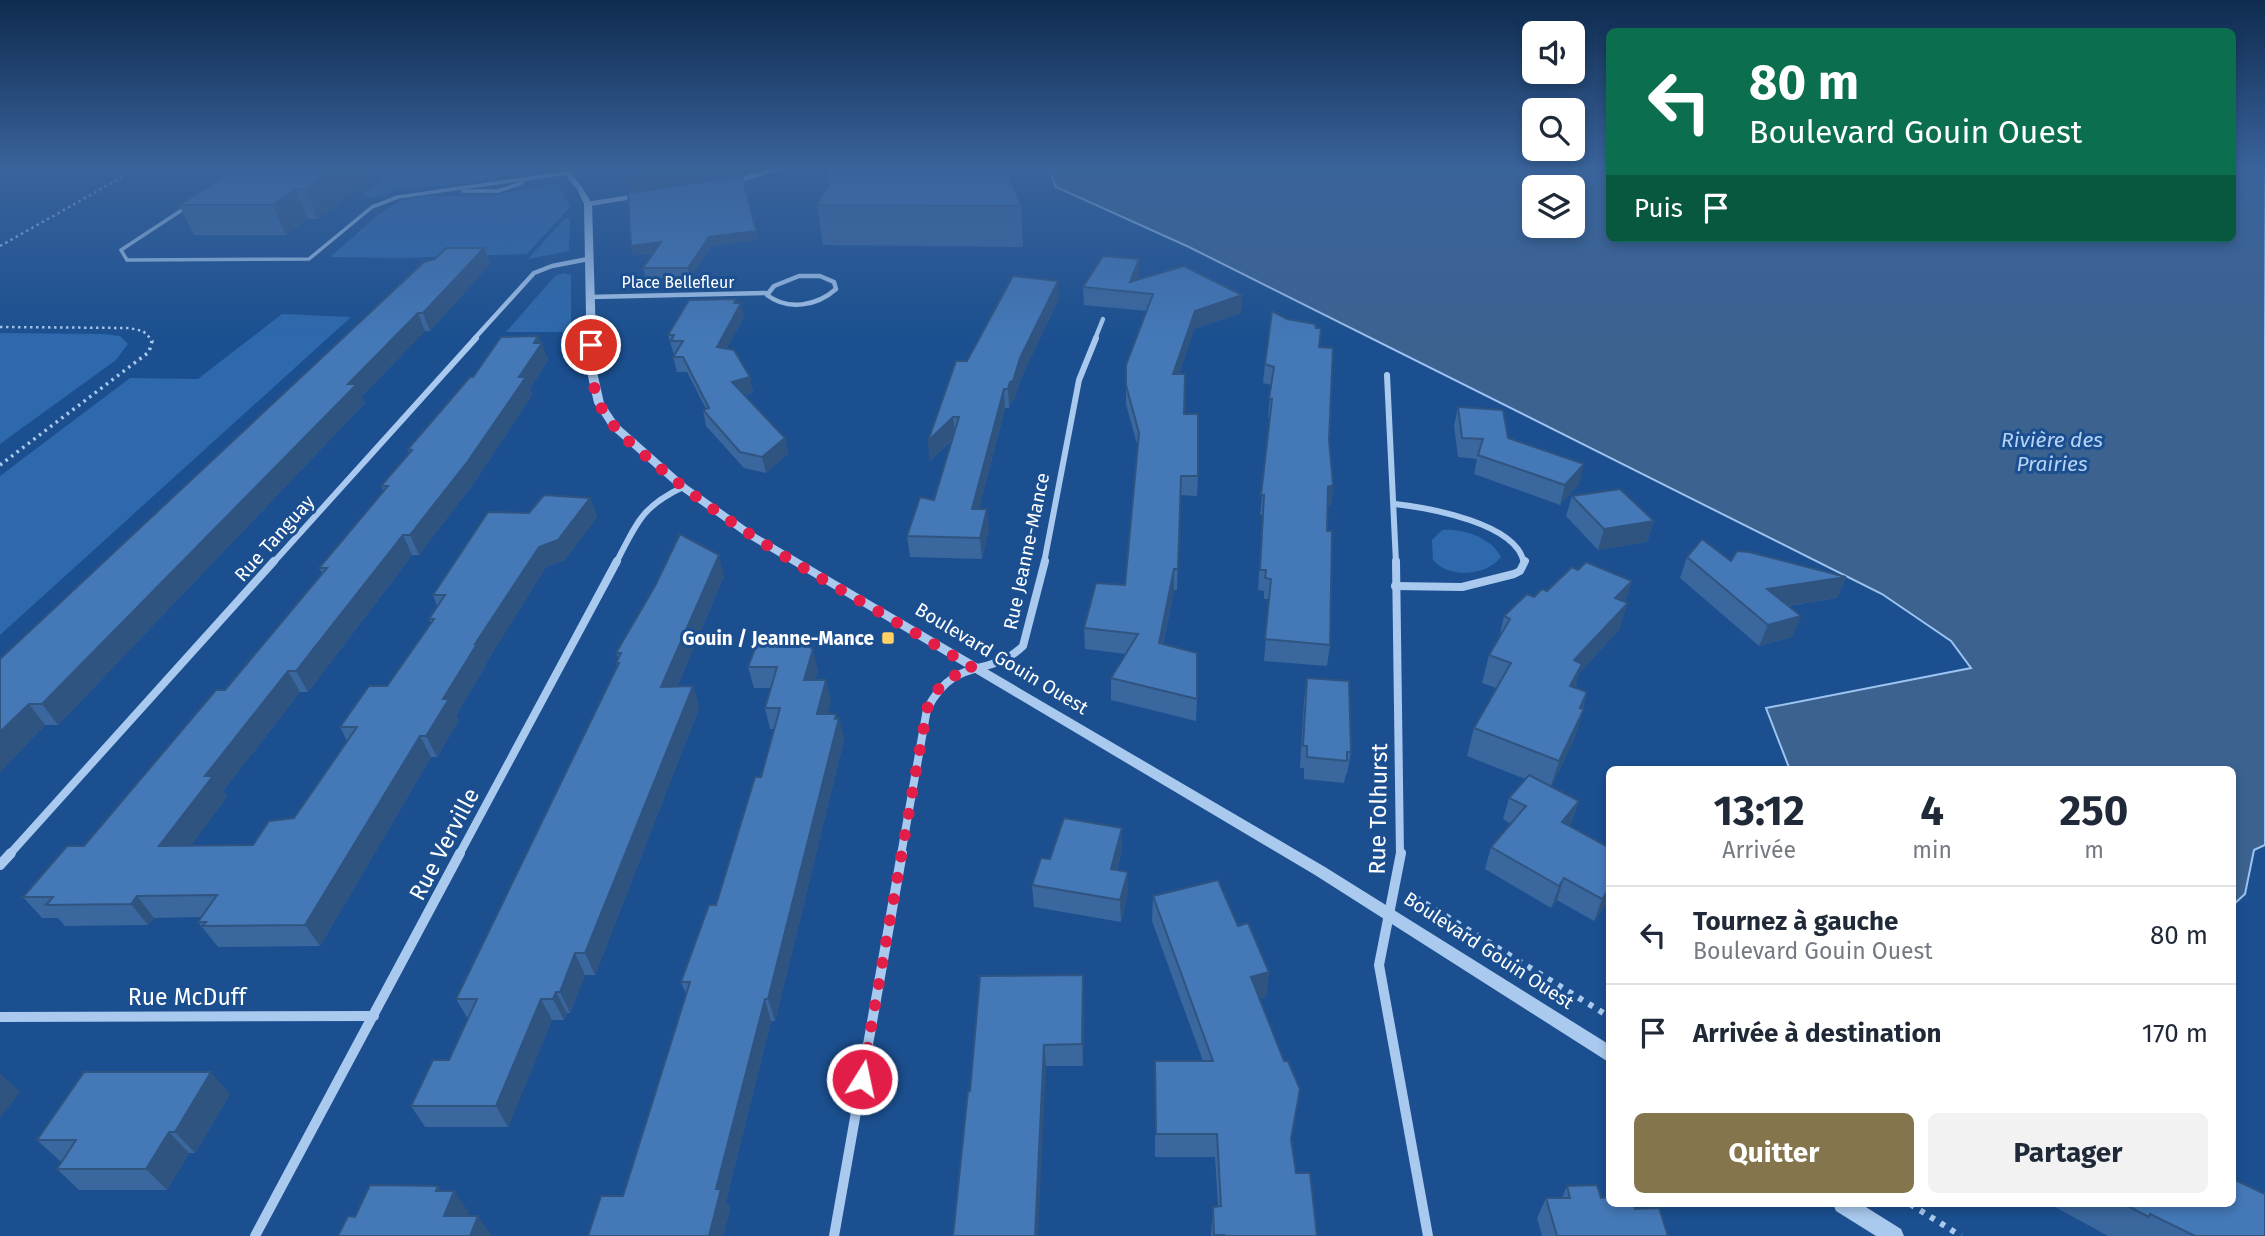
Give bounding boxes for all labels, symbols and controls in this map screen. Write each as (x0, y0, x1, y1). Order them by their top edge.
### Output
map controls (1522, 21, 1585, 238)
button: sound (1522, 21, 1585, 84)
text: 80 m (1749, 53, 1859, 112)
icon: left (1634, 56, 1725, 147)
button: search (1522, 98, 1585, 161)
text: Boulevard Gouin Ouest (1749, 113, 2082, 151)
button: layers (1522, 175, 1585, 238)
icon: arrive (1697, 189, 1735, 227)
text: Puis (1634, 193, 1683, 224)
street label: Place Bellefleur (622, 273, 735, 292)
pin (561, 315, 621, 375)
icon: arrive (572, 326, 610, 364)
water label: Rivière des Prairies (2001, 427, 2103, 477)
street label: Rue Jeanne-Mance (999, 471, 1054, 632)
street label: Rue Tanguay (230, 490, 320, 586)
street label: Boulevard Gouin Ouest (911, 598, 1093, 719)
place label: Gouin / Jeanne-Mance (682, 627, 874, 650)
marker: Gouin / Jeanne-Mance (880, 630, 896, 646)
street label: Rue Tolhurst (1363, 742, 1393, 875)
street label: Rue Verville (403, 783, 485, 905)
text: 13:12 (1714, 786, 1805, 836)
text: 4 (1920, 786, 1944, 836)
text: 250 (2060, 786, 2128, 836)
text: Arrivée (1722, 836, 1796, 864)
text: min (1912, 836, 1952, 864)
text: m (2084, 836, 2104, 864)
street label: Boulevard Gouin Ouest (1399, 887, 1578, 1014)
text: Tournez à gauche (1693, 906, 1898, 937)
icon: left (1634, 916, 1672, 954)
text: 80 m (2150, 920, 2208, 951)
text: Boulevard Gouin Ouest (1693, 937, 1933, 965)
street label: Rue McDuff (128, 983, 249, 1011)
icon: arrive (1634, 1014, 1672, 1052)
text: Arrivée à destination (1693, 1018, 1942, 1049)
text: 170 m (2142, 1018, 2208, 1049)
position arrow (825, 1042, 899, 1116)
button: Quitter (1634, 1113, 1914, 1193)
button: Partager (1928, 1113, 2208, 1193)

